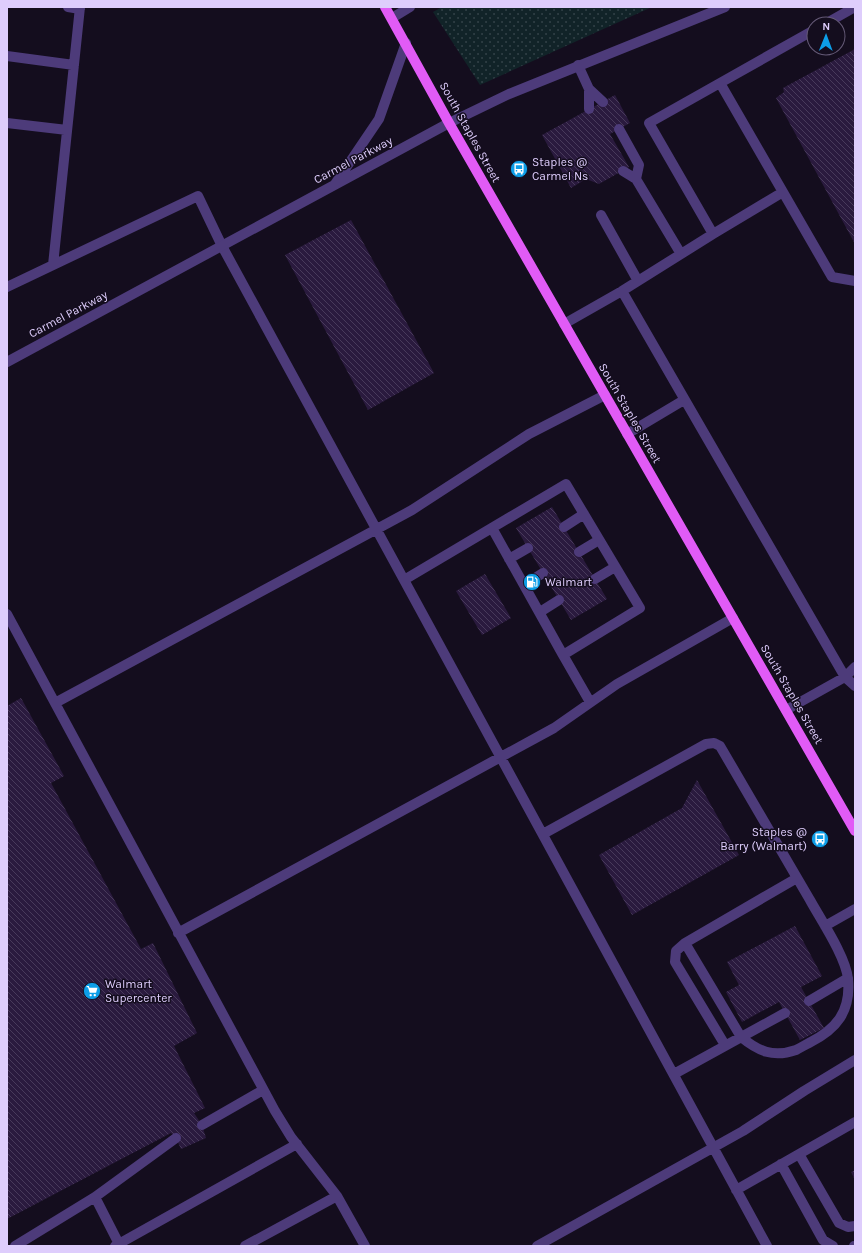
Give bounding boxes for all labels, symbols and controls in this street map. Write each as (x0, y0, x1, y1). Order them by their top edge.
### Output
north arrow (806, 16, 846, 56)
text: N (822, 20, 830, 33)
street label: South Staples Street (437, 79, 504, 185)
street label: Carmel Parkway (311, 133, 395, 187)
place label: Staples @ Carmel Ns (532, 155, 588, 183)
bus stop icon: Staples @ Carmel Ns (509, 159, 529, 179)
street label: Carmel Parkway (26, 287, 110, 341)
street label: South Staples Street (596, 361, 664, 466)
fuel station icon: Walmart (522, 572, 542, 592)
place label: Walmart (545, 575, 592, 589)
street label: South Staples Street (758, 642, 826, 747)
place label: Staples @ Barry (Walmart) (720, 825, 807, 853)
bus stop icon: Staples @ Barry (Walmart) (810, 829, 830, 849)
place label: Walmart Supercenter (105, 977, 172, 1005)
supermarket icon: Walmart Supercenter (82, 981, 102, 1001)

